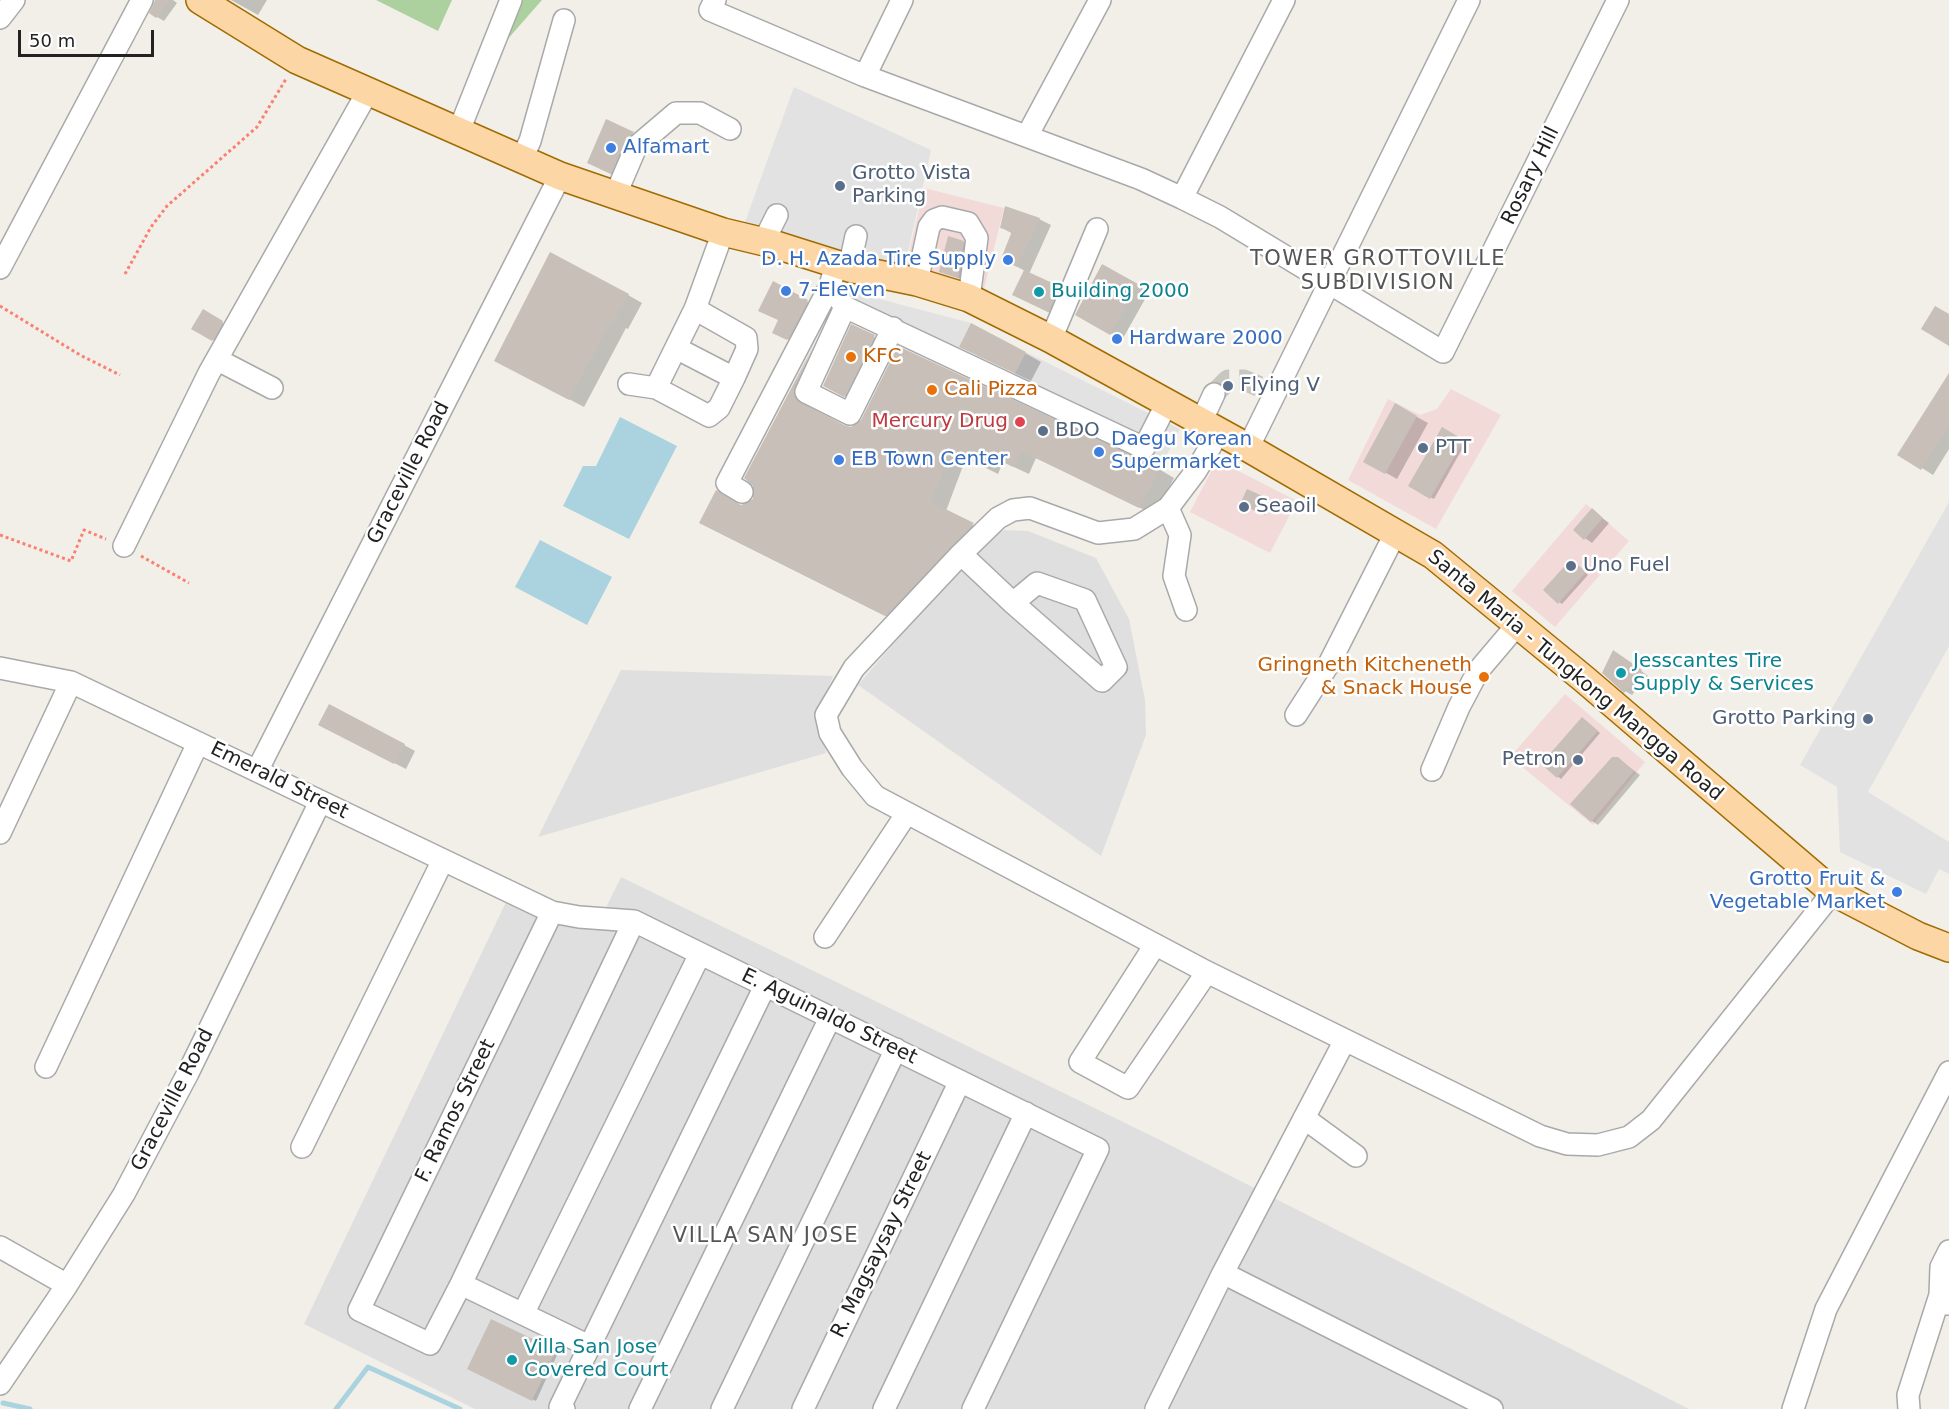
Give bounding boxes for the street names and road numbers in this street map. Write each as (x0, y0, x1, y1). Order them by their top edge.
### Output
street label: Rosary Hill (1497, 123, 1565, 229)
street label: Graceville Road (363, 398, 455, 548)
street label: Santa Maria - Tungkong Mangga Road (1423, 545, 1727, 807)
street label: Emerald Street (206, 737, 352, 825)
street label: E. Aguinaldo Street (737, 964, 921, 1070)
street label: Graceville Road (127, 1025, 219, 1175)
street label: F. Ramos Street (411, 1036, 501, 1186)
street label: R. Magsaysay Street (826, 1148, 938, 1342)

